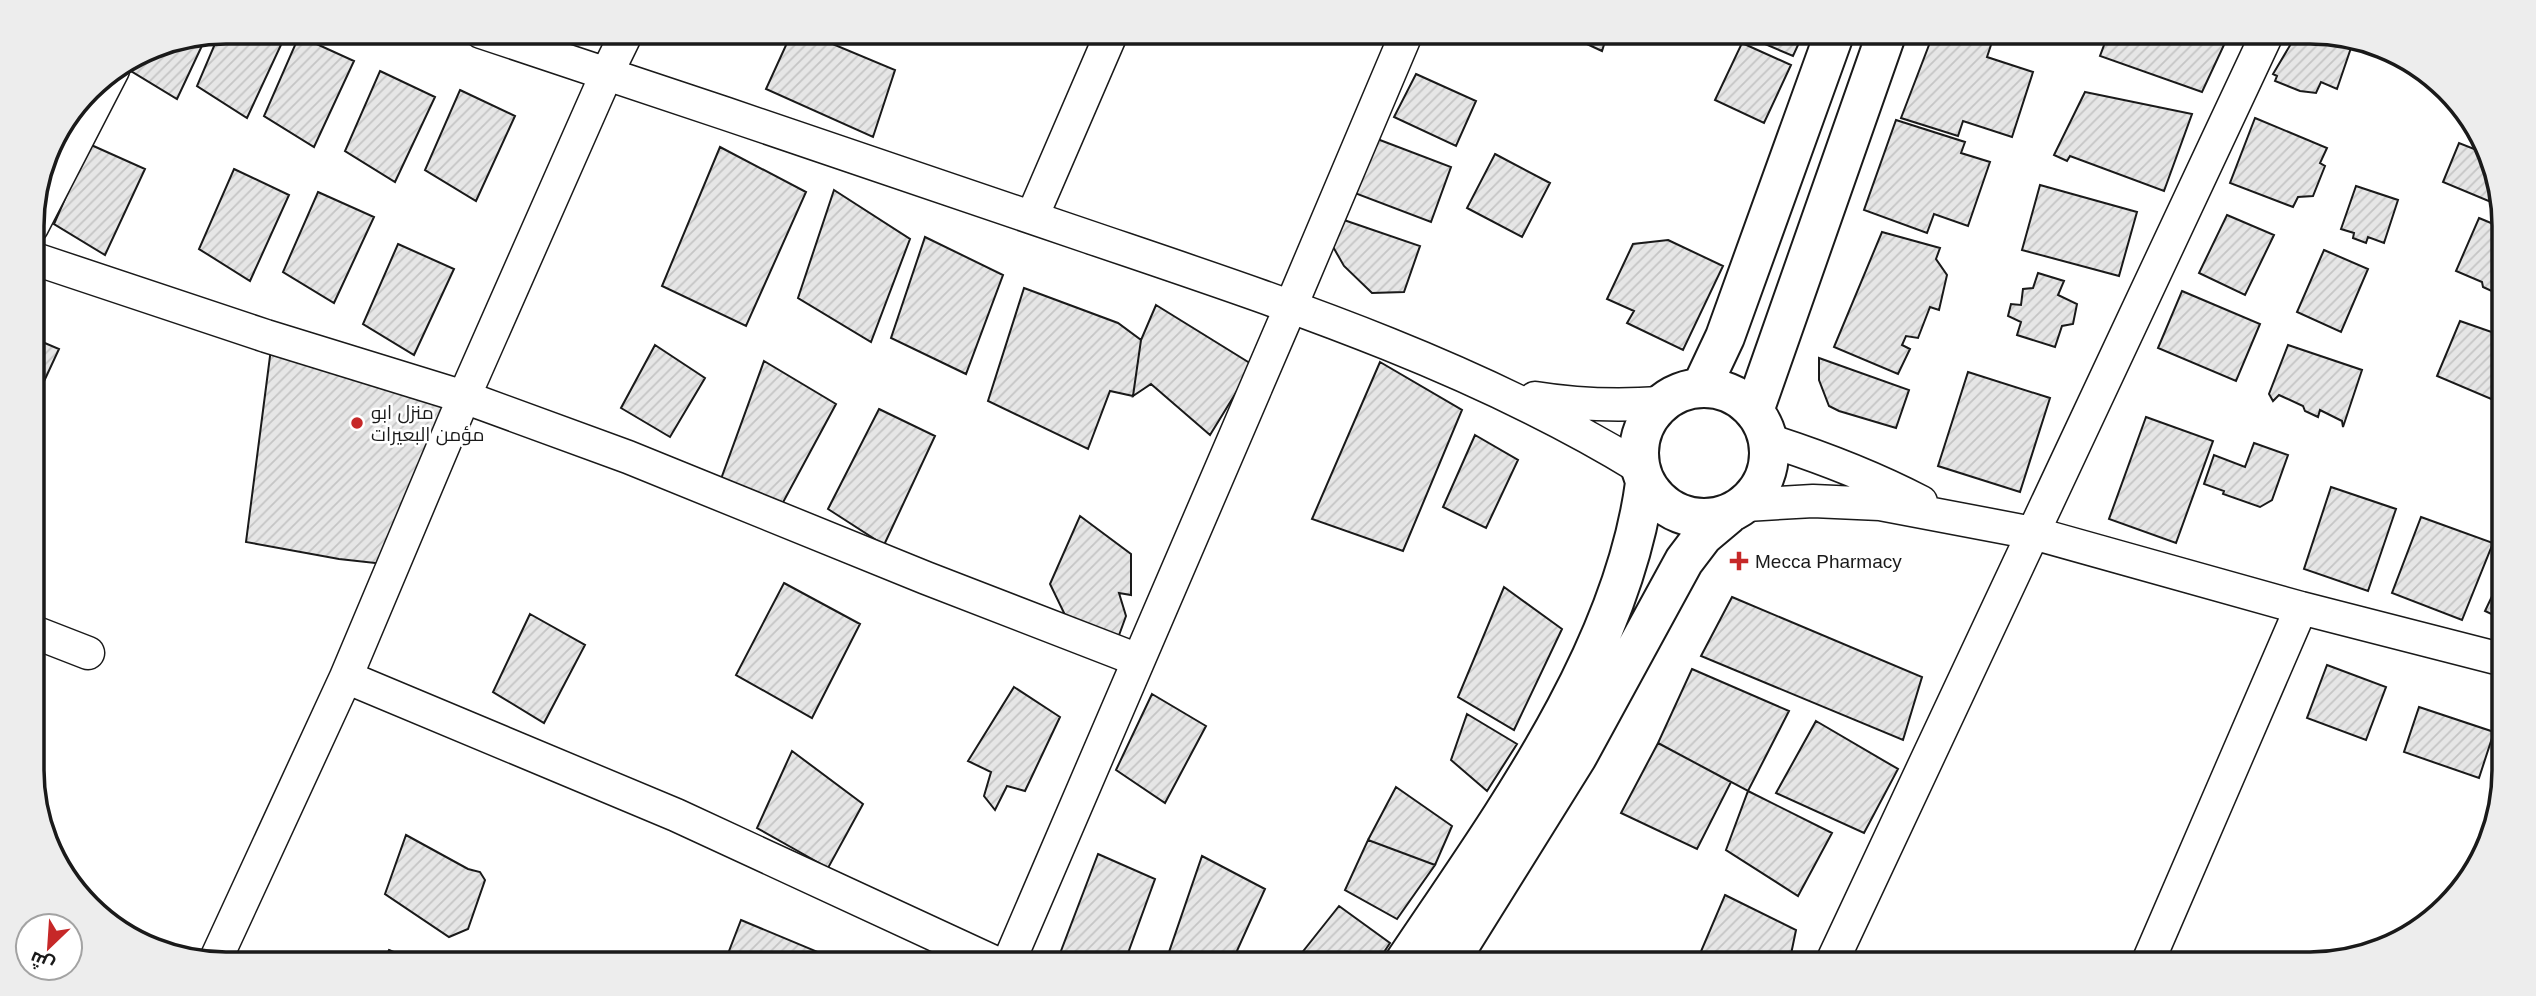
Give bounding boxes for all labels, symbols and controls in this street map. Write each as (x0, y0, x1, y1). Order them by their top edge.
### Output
place label: منزل ابو مؤمن البعيرات (371, 402, 484, 446)
marker: منزل ابو مؤمن البعيرات (349, 415, 365, 431)
marker: Mecca Pharmacy (1729, 551, 1749, 571)
place label: Mecca Pharmacy (1755, 551, 1902, 572)
north arrow (14, 912, 84, 982)
text: ش (27, 946, 58, 977)

